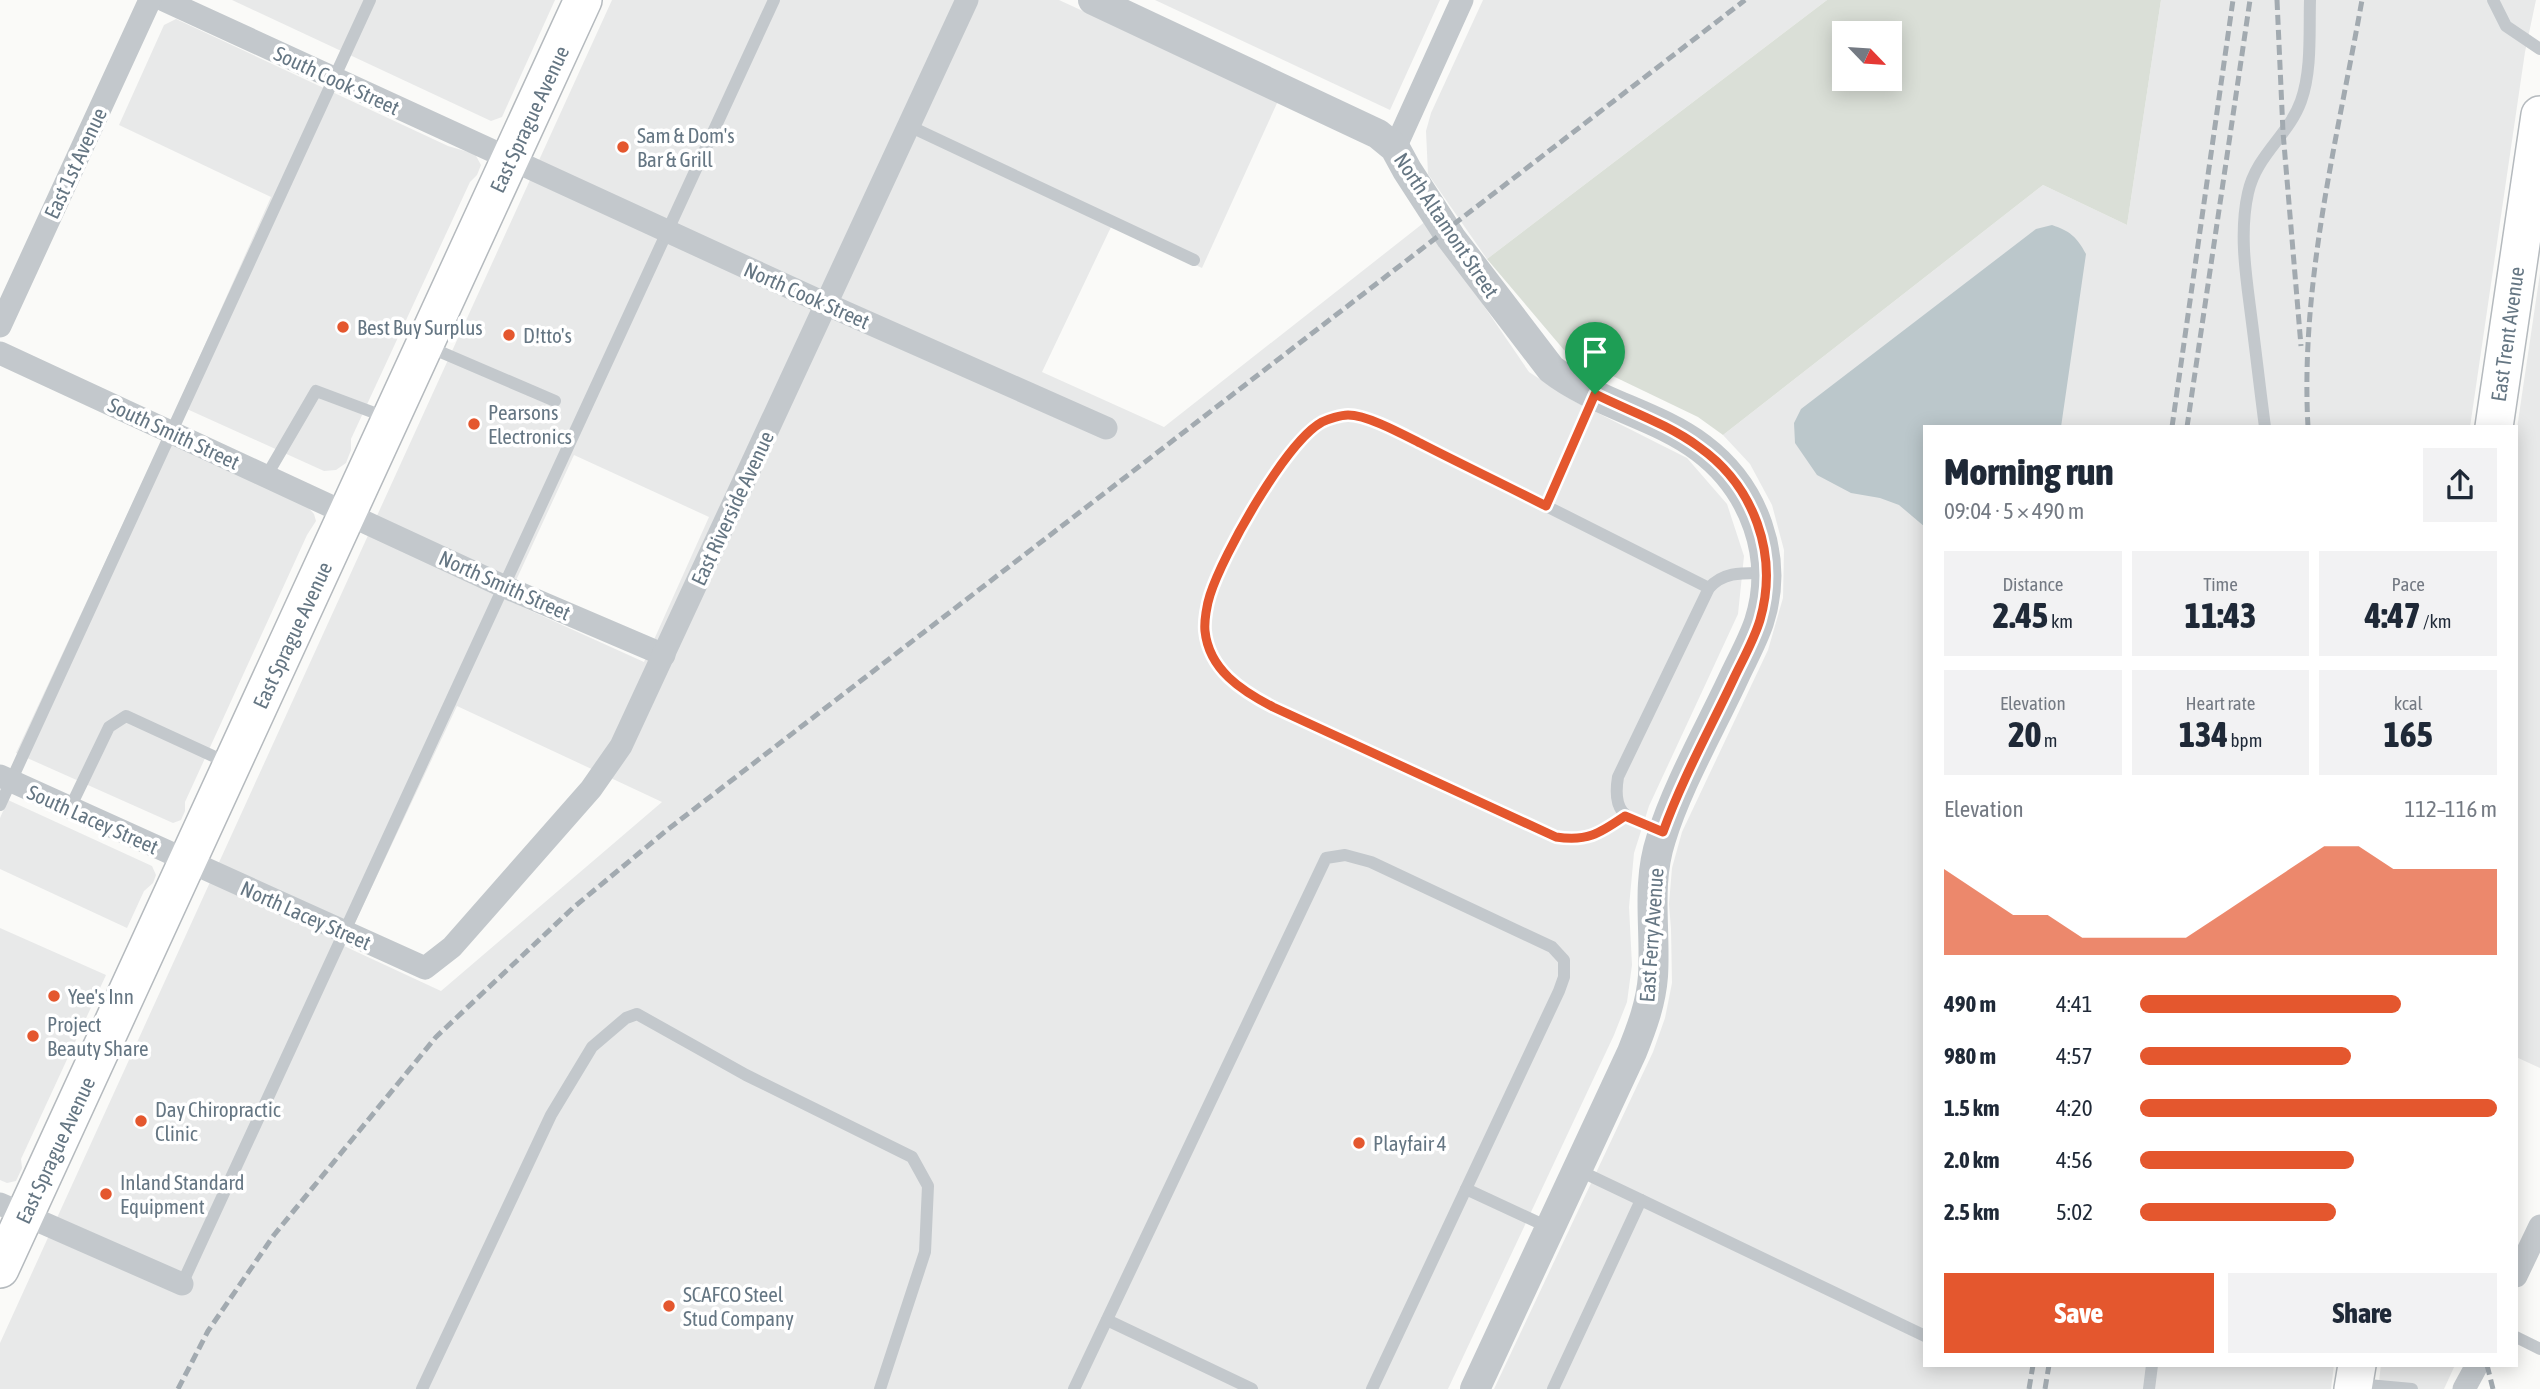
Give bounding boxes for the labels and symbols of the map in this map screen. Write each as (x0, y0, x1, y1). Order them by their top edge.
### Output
north arrow (1832, 21, 1902, 91)
street label: South Cook Street (271, 41, 403, 119)
street label: East Sprague Avenue (485, 42, 573, 196)
street label: East 1st Avenue (39, 104, 111, 222)
place label: Sam & Dom's Bar & Grill (637, 123, 735, 171)
marker: Sam & Dom's Bar & Grill (615, 139, 631, 155)
street label: North Altamont Street (1390, 148, 1504, 302)
street label: North Cook Street (741, 257, 873, 333)
street label: East Trent Avenue (2486, 265, 2528, 403)
place label: Best Buy Surplus (357, 315, 483, 339)
marker: Best Buy Surplus (335, 319, 351, 335)
pin (1565, 322, 1625, 394)
place label: D!tto's (523, 323, 572, 347)
marker: D!tto's (501, 327, 517, 343)
street label: South Smith Street (105, 392, 243, 474)
place label: Pearsons Electronics (488, 400, 572, 448)
marker: Pearsons Electronics (466, 416, 482, 432)
street label: East Riverside Avenue (686, 427, 778, 589)
street label: North Smith Street (436, 545, 574, 625)
street label: East Sprague Avenue (248, 558, 336, 712)
street label: South Lacey Street (24, 779, 162, 859)
street label: East Ferry Avenue (1634, 867, 1668, 1003)
street label: North Lacey Street (237, 876, 375, 954)
place label: Yee's Inn (68, 984, 134, 1008)
marker: Yee's Inn (46, 988, 62, 1004)
place label: Project Beauty Share (47, 1012, 148, 1060)
marker: Project Beauty Share (25, 1028, 41, 1044)
street label: East Sprague Avenue (11, 1073, 99, 1227)
place label: Day Chiropractic Clinic (155, 1097, 281, 1145)
marker: Day Chiropractic Clinic (133, 1113, 149, 1129)
place label: Playfair 4 (1373, 1131, 1447, 1155)
marker: Playfair 4 (1351, 1135, 1367, 1151)
place label: Inland Standard Equipment (120, 1170, 245, 1218)
marker: Inland Standard Equipment (98, 1186, 114, 1202)
place label: SCAFCO Steel Stud Company (683, 1282, 794, 1330)
marker: SCAFCO Steel Stud Company (661, 1298, 677, 1314)

